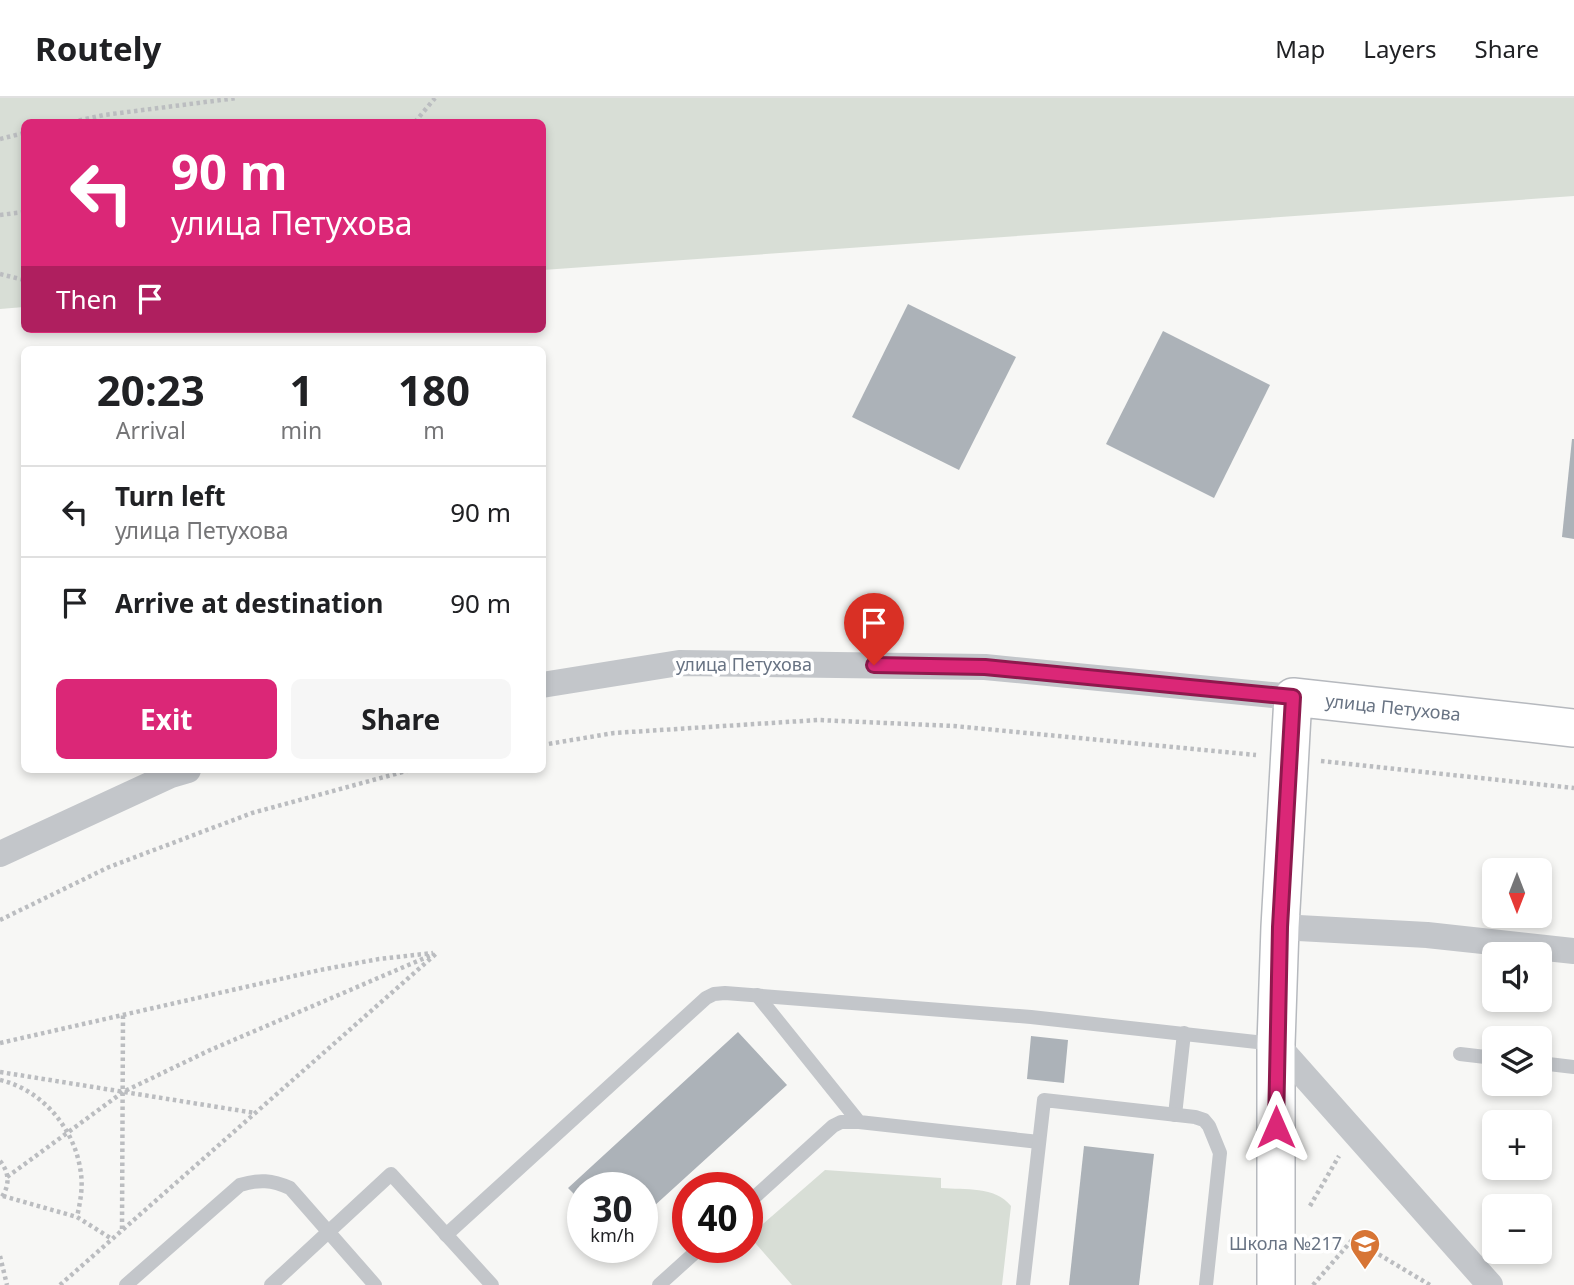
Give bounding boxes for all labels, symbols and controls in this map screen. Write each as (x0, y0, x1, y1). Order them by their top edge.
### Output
text: Routely (35, 26, 161, 71)
text: Map (1275, 32, 1325, 65)
text: Layers (1363, 32, 1437, 65)
text: Share (1475, 32, 1539, 65)
text: 90 m (171, 138, 288, 204)
icon: left (56, 147, 147, 238)
text: улица Петухова (171, 201, 413, 244)
icon: arrive (131, 280, 169, 318)
text: Then (56, 281, 117, 317)
text: 20:23 (97, 361, 205, 418)
text: 1 (289, 361, 313, 418)
text: 180 (398, 361, 470, 418)
text: Arrival (116, 414, 186, 446)
text: min (281, 414, 322, 446)
text: m (423, 414, 445, 446)
text: Turn left (115, 478, 226, 514)
icon: left (56, 493, 94, 531)
text: 90 m (450, 494, 511, 530)
text: улица Петухова (115, 514, 289, 546)
icon: arrive (56, 584, 94, 622)
text: Arrive at destination (115, 585, 384, 621)
text: 90 m (450, 585, 511, 621)
pin (844, 593, 904, 665)
icon: arrive (855, 604, 893, 642)
street label: улица Петухова (676, 652, 812, 676)
button: Exit (56, 679, 277, 759)
button: Share (291, 679, 511, 759)
street label: улица Петухова (1324, 688, 1462, 726)
north arrow (1482, 858, 1552, 928)
map controls (1482, 858, 1552, 1264)
button: sound (1482, 942, 1552, 1012)
button: layers (1482, 1026, 1552, 1096)
position arrow (1239, 1090, 1313, 1164)
button: + (1482, 1110, 1552, 1180)
speed limit sign: 40 (672, 1172, 763, 1263)
text: 30 (592, 1185, 633, 1232)
button: − (1482, 1194, 1552, 1264)
text: km/h (590, 1223, 635, 1247)
school or university icon: Школа №217 (1348, 1227, 1382, 1271)
place label: Школа №217 (1229, 1231, 1342, 1255)

